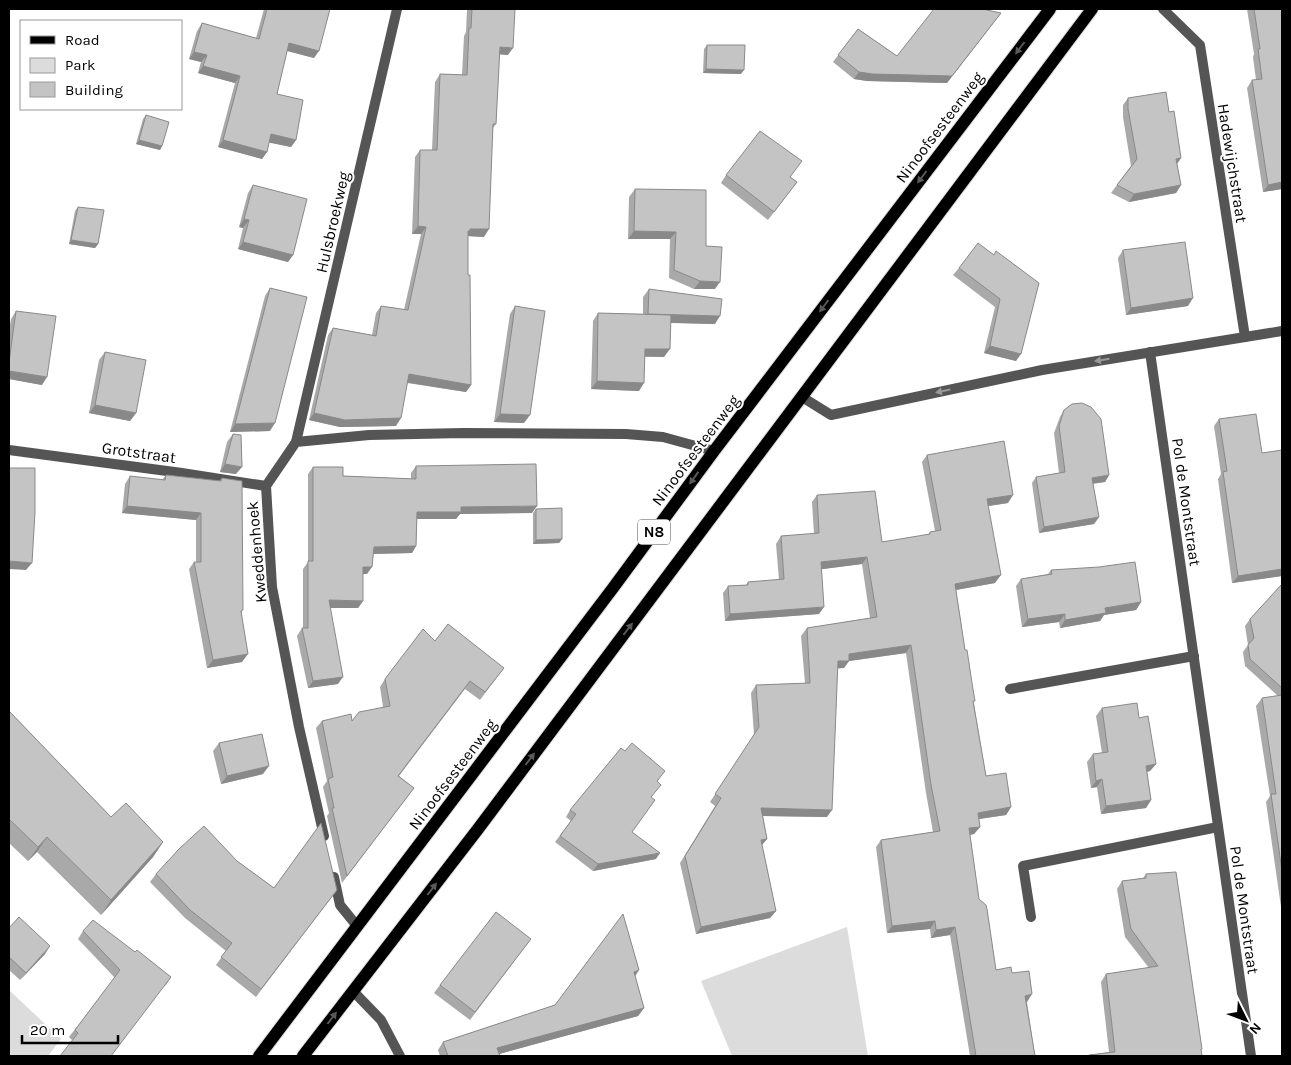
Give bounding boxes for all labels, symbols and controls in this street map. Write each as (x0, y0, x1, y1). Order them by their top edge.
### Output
legend (20, 20, 182, 110)
text: Road (65, 31, 100, 49)
one-way arrow (1015, 41, 1026, 54)
text: Park (65, 56, 95, 74)
street label: Ninoofsesteenweg (892, 68, 987, 187)
text: Building (65, 81, 123, 99)
street label: Hadewijchstraat (1214, 102, 1251, 224)
street label: Hulsbroekweg (312, 170, 353, 275)
one-way arrow (917, 170, 927, 184)
one-way arrow (818, 299, 829, 312)
one-way arrow (1094, 356, 1110, 364)
one-way arrow (935, 387, 950, 395)
street label: Ninoofsesteenweg (648, 391, 743, 510)
street label: Pol de Montstraat (1168, 437, 1205, 567)
street label: Grotstraat (101, 438, 177, 467)
one-way arrow (689, 471, 699, 485)
street label: Kweddenhoek (243, 500, 270, 604)
road number: N8 (638, 520, 670, 544)
one-way arrow (622, 623, 633, 636)
street label: Ninoofsesteenweg (405, 715, 500, 834)
one-way arrow (525, 752, 535, 766)
street label: Pol de Montstraat (1226, 845, 1263, 975)
one-way arrow (426, 883, 437, 896)
north arrow (1221, 995, 1271, 1045)
one-way arrow (327, 1011, 338, 1024)
scale bar (22, 1012, 119, 1044)
text: N (1246, 1019, 1265, 1038)
text: 20 m (30, 1021, 65, 1039)

